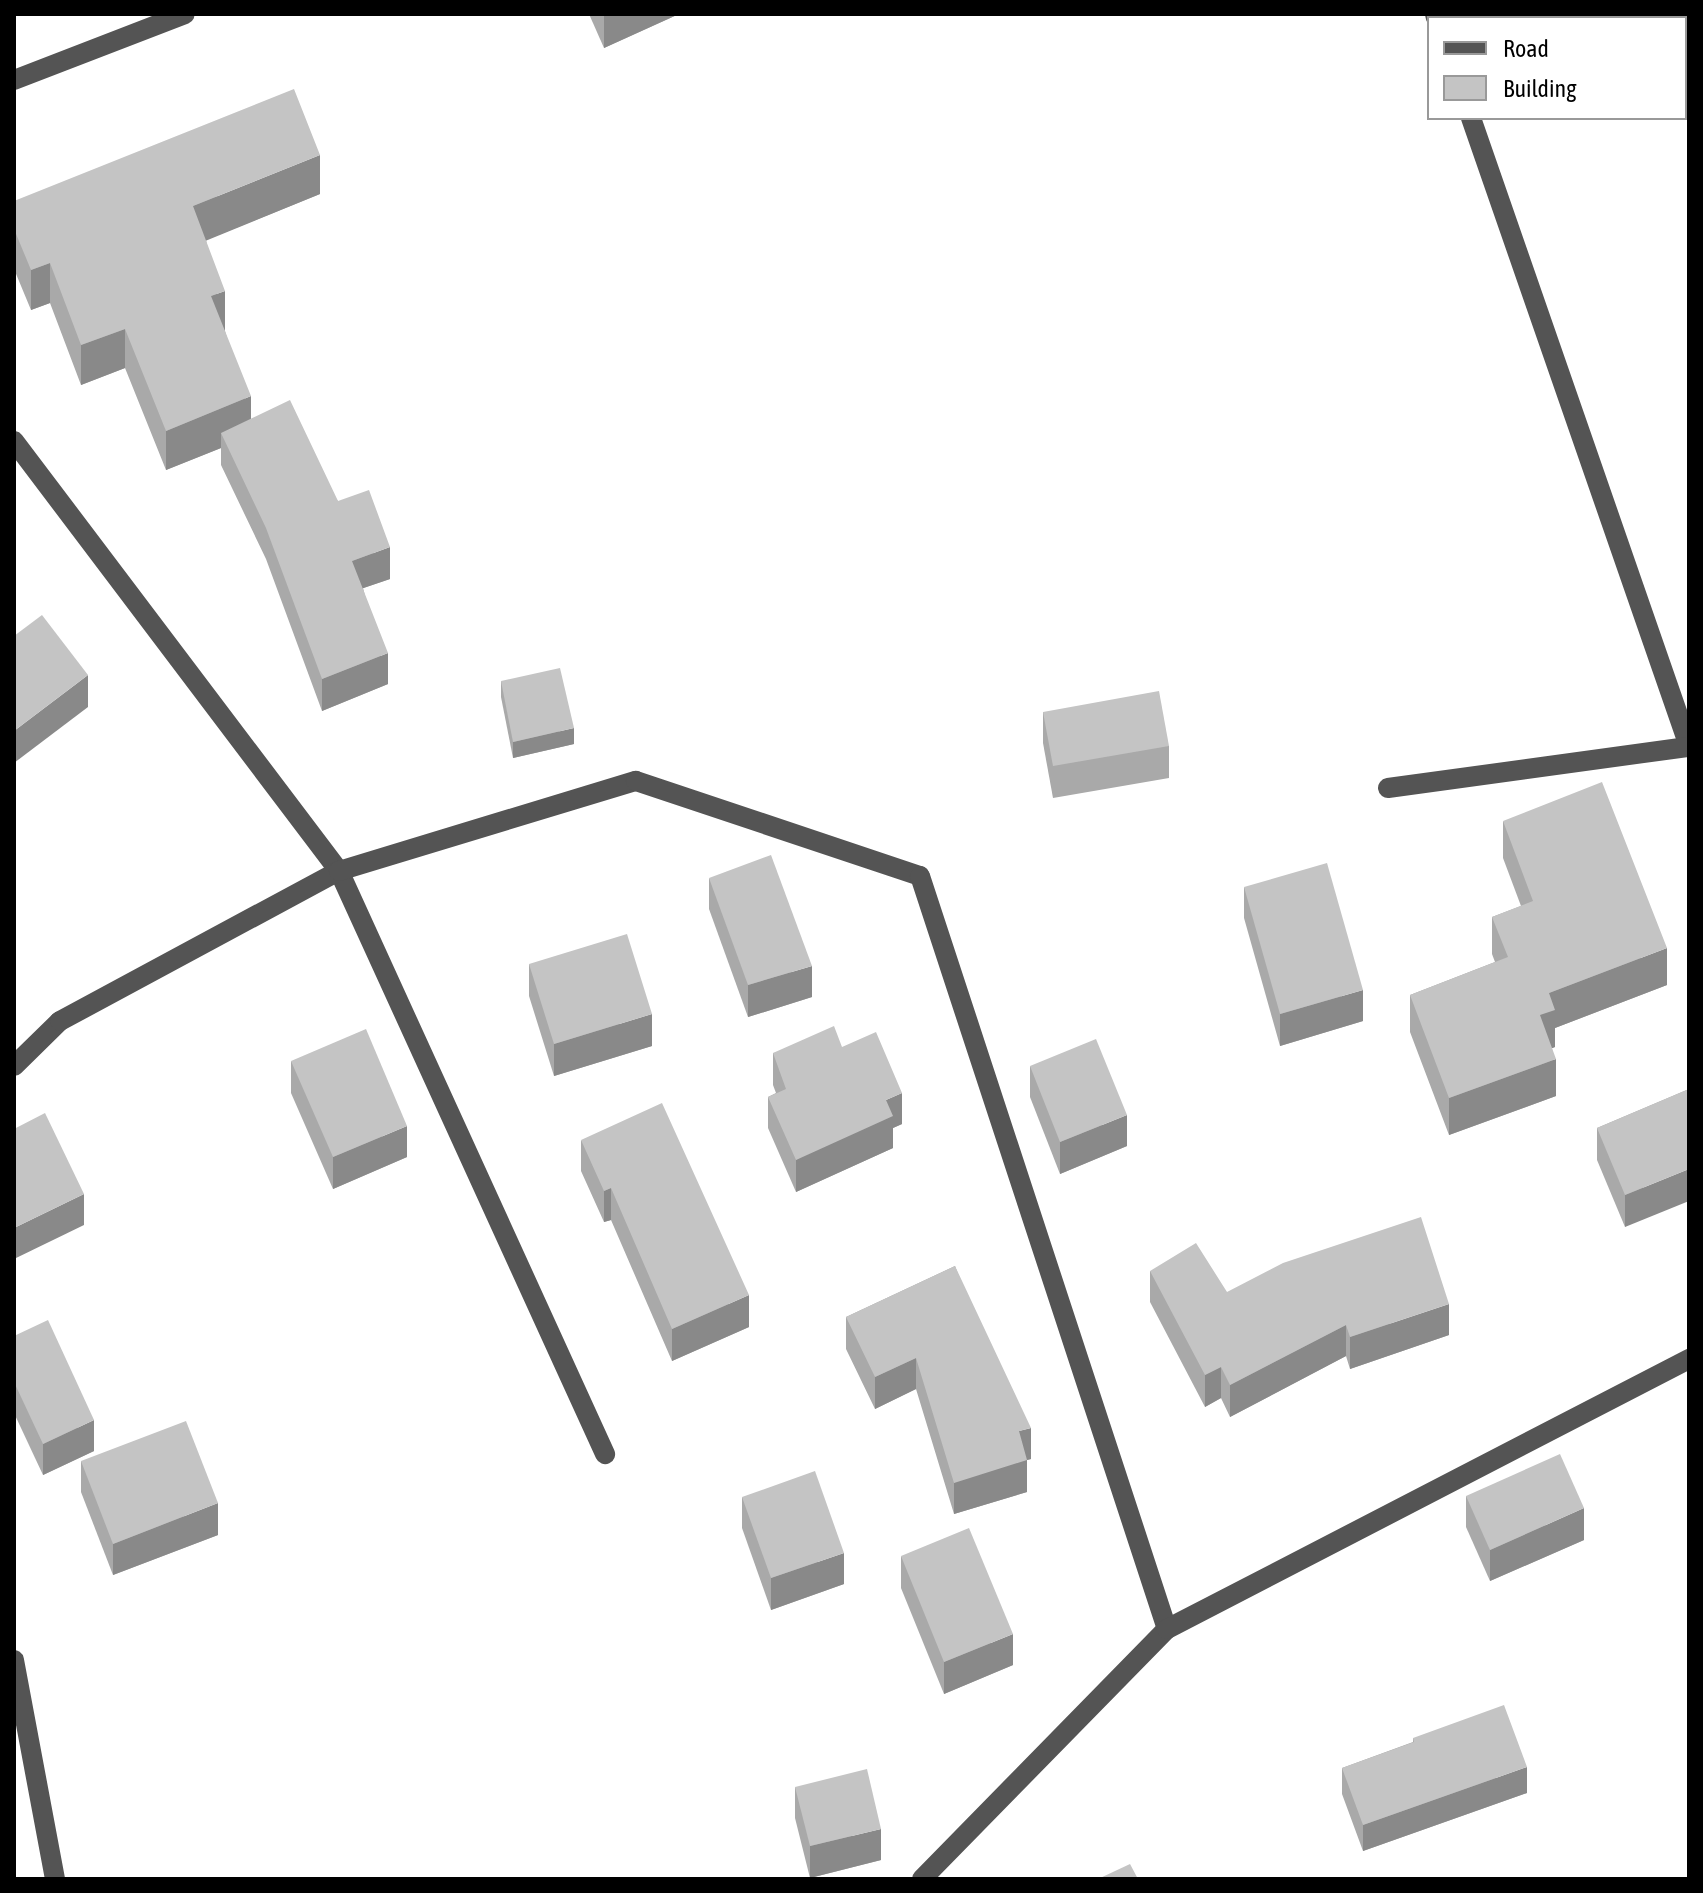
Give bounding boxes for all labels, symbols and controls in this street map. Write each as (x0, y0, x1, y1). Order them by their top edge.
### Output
legend (1427, 16, 1687, 120)
text: Road (1503, 35, 1549, 62)
text: Building (1503, 75, 1576, 102)

